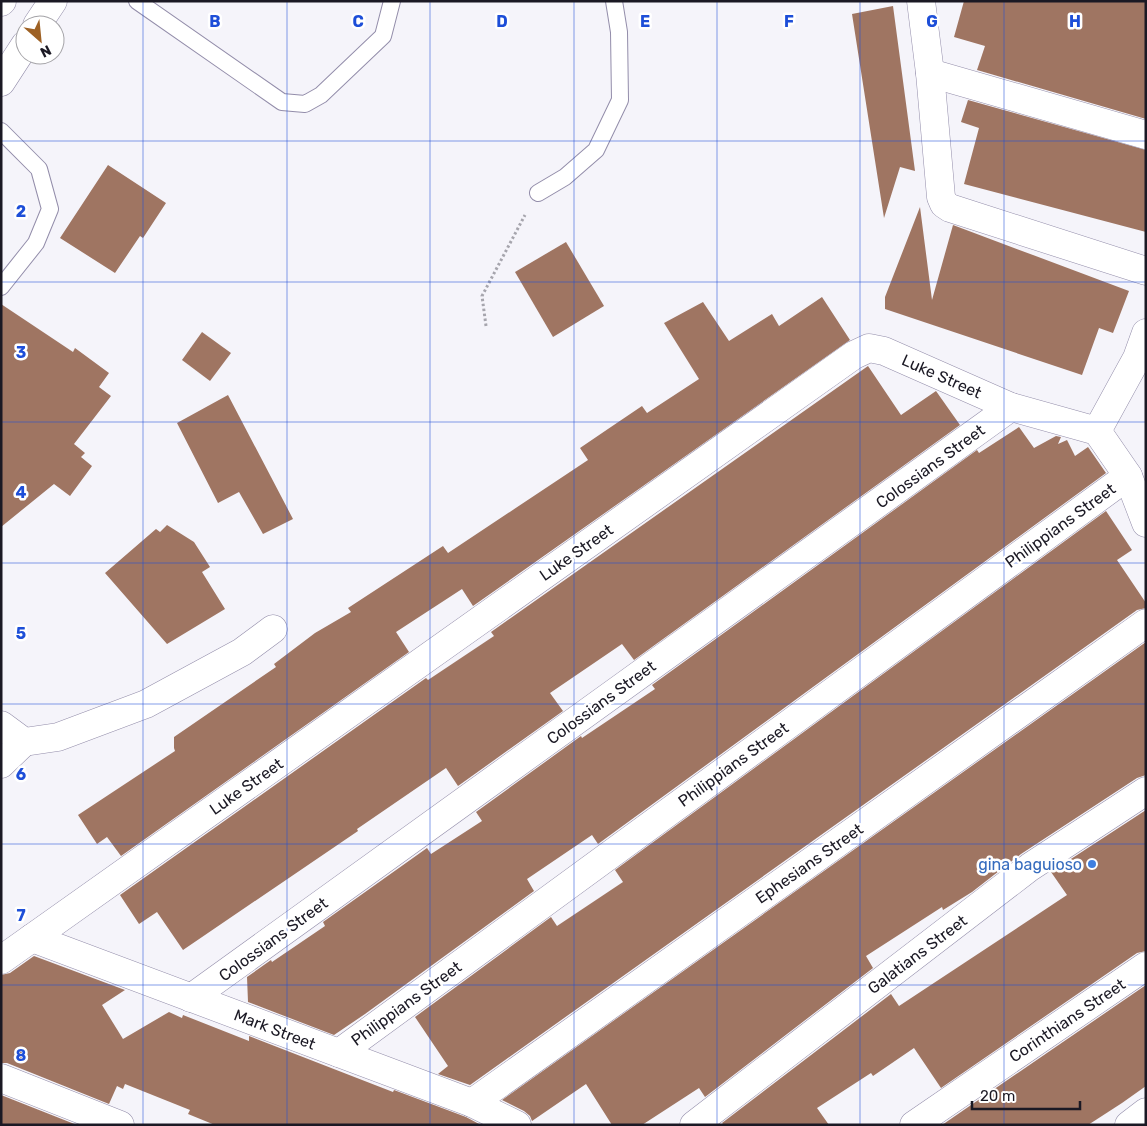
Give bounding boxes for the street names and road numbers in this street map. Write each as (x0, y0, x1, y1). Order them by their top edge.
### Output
street label: Luke Street (899, 350, 985, 403)
street label: Colossians Street (872, 421, 988, 512)
street label: Philippians Street (1002, 479, 1119, 572)
street label: Luke Street (536, 520, 617, 585)
street label: Colossians Street (543, 657, 659, 748)
street label: Philippians Street (675, 718, 792, 811)
street label: Luke Street (206, 754, 287, 819)
street label: Ephesians Street (752, 819, 867, 908)
street label: Colossians Street (215, 894, 331, 985)
street label: Galatians Street (864, 911, 971, 998)
street label: Philippians Street (348, 957, 465, 1050)
street label: Corinthians Street (1006, 974, 1129, 1066)
street label: Mark Street (231, 1005, 318, 1054)

